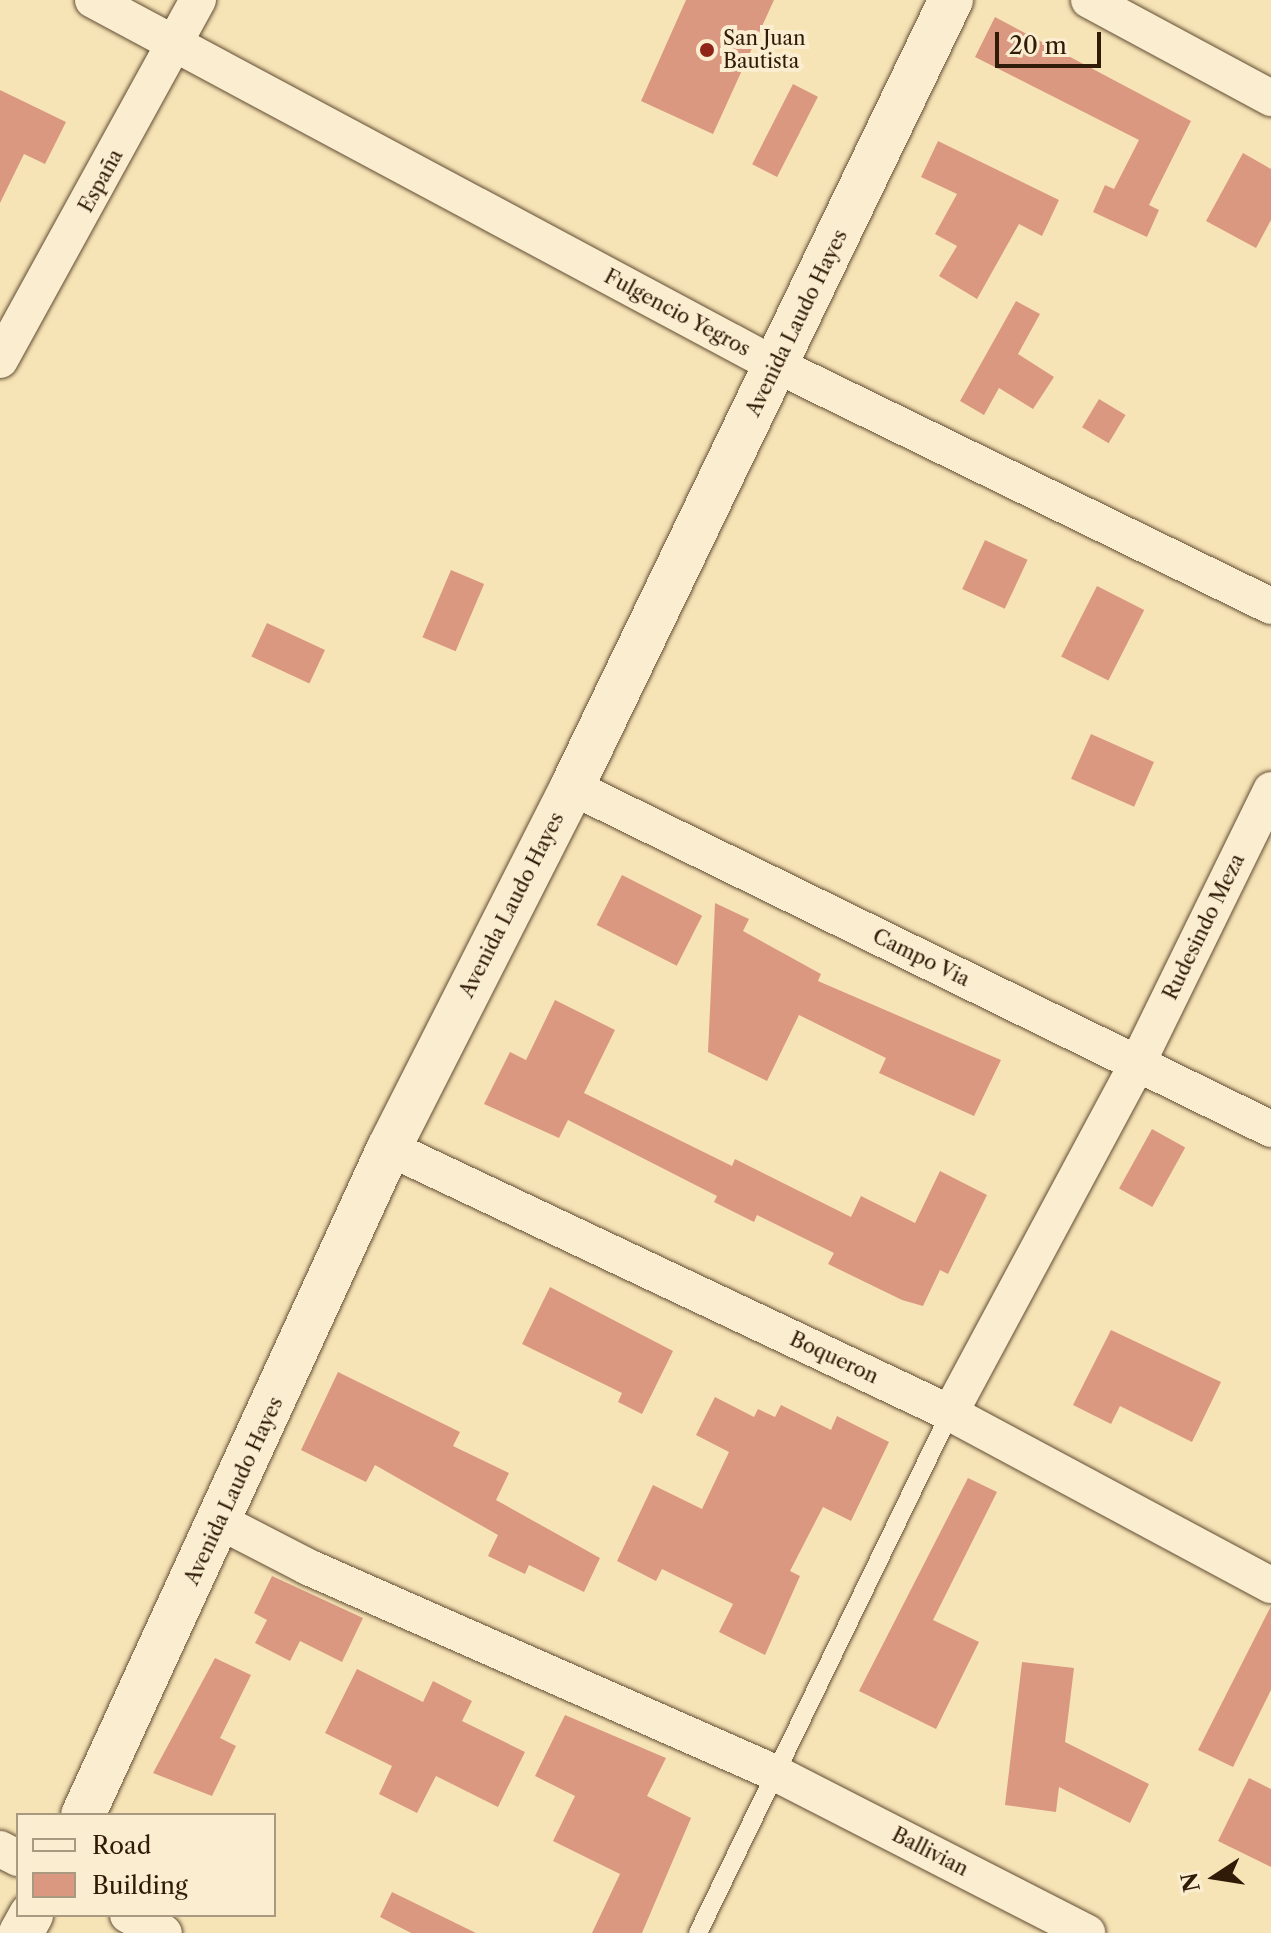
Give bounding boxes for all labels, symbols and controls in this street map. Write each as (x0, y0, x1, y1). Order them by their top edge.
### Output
scale bar (999, 16, 1105, 66)
place label: San Juan Bautista (723, 26, 806, 73)
text: 20 m (1009, 31, 1067, 60)
marker: San Juan Bautista (698, 41, 716, 59)
street label: España (74, 145, 128, 217)
street label: Avenida Laudo Hayes (741, 226, 853, 420)
street label: Fulgencio Yegros (600, 264, 754, 362)
street label: Avenida Laudo Hayes (455, 808, 569, 1002)
street label: Rudesindo Meza (1158, 850, 1250, 1004)
street label: Campo Via (868, 924, 974, 992)
street label: Boqueron (786, 1327, 882, 1389)
street label: Avenida Laudo Hayes (180, 1393, 288, 1589)
legend (16, 1813, 276, 1917)
street label: Ballivian (888, 1823, 972, 1881)
text: Road (92, 1831, 151, 1860)
north arrow (1175, 1837, 1255, 1917)
text: N (1176, 1870, 1206, 1894)
text: Building (92, 1871, 188, 1900)

